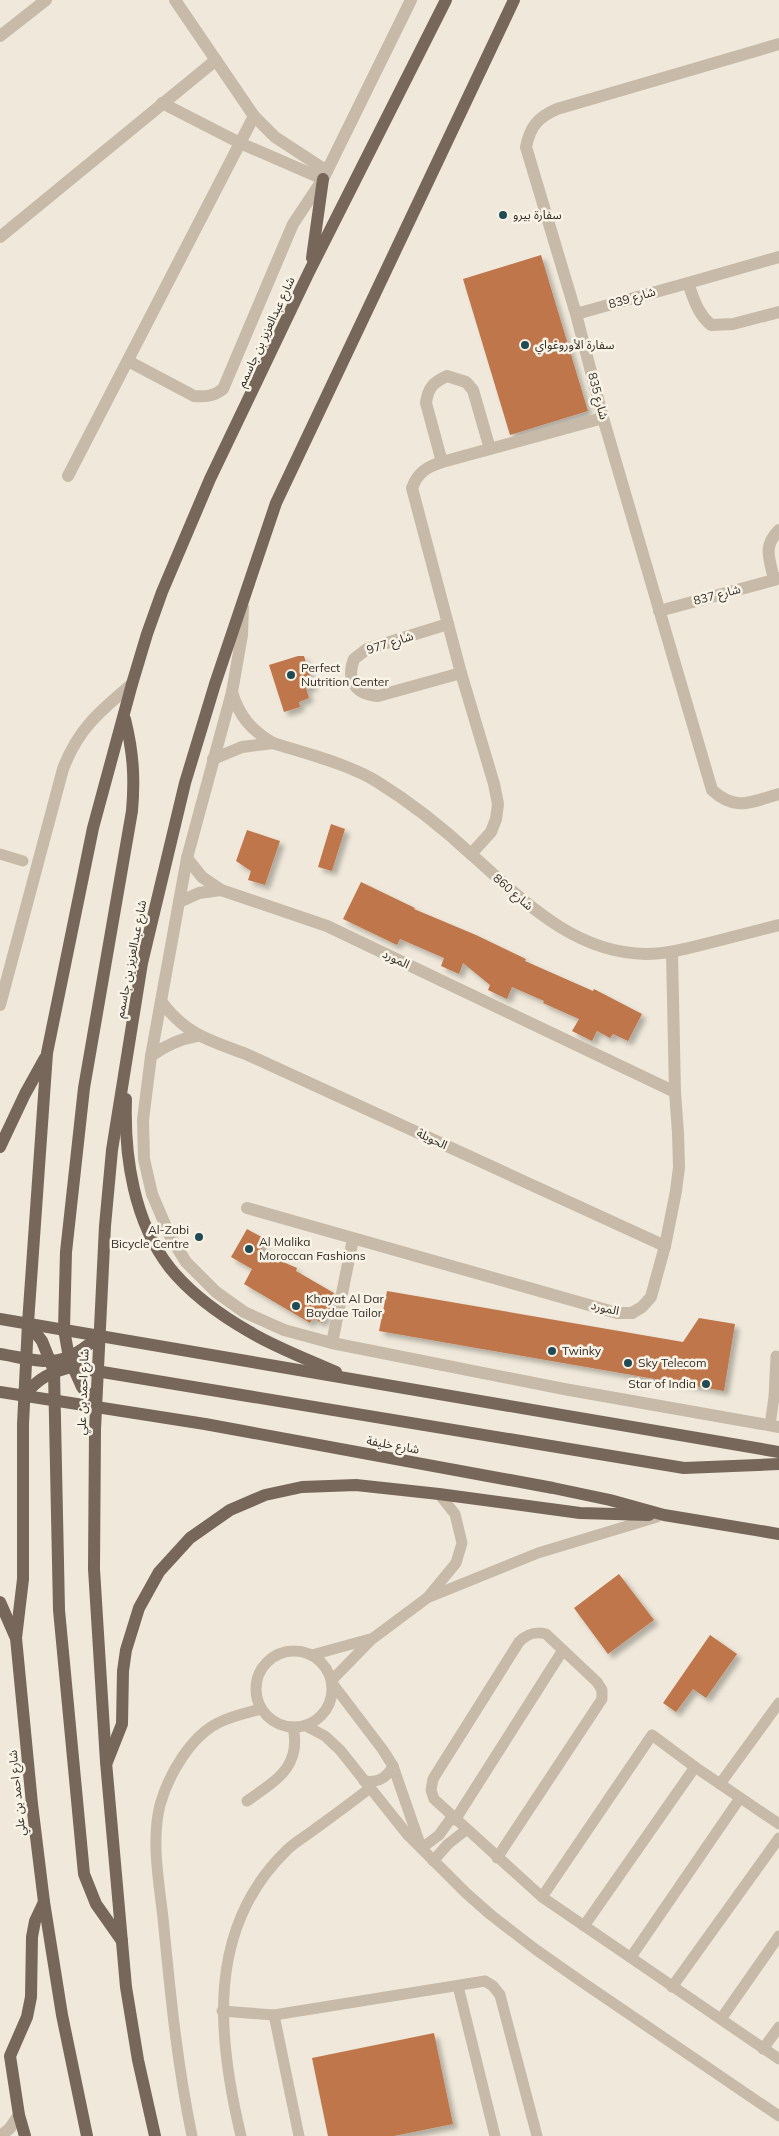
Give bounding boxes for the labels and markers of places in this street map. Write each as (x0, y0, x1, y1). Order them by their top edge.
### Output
place label: سفارة بيرو (513, 207, 562, 222)
marker: سفارة بيرو (497, 209, 509, 221)
place label: سفارة الأوروغواي (535, 337, 614, 355)
marker: سفارة الأوروغواي (519, 339, 531, 351)
place label: Perfect Nutrition Center (301, 660, 389, 689)
marker: Perfect Nutrition Center (285, 669, 297, 681)
place label: Al-Zabi Bicycle Centre (111, 1222, 189, 1251)
marker: Al-Zabi Bicycle Centre (193, 1231, 205, 1243)
place label: Al Malika Moroccan Fashions (259, 1234, 366, 1263)
marker: Al Malika Moroccan Fashions (243, 1243, 255, 1255)
place label: Khayat Al Dar Baydae Tailor (306, 1291, 385, 1320)
marker: Khayat Al Dar Baydae Tailor (290, 1300, 302, 1312)
place label: Twinky (562, 1343, 602, 1358)
marker: Twinky (546, 1345, 558, 1357)
place label: Sky Telecom (638, 1355, 706, 1370)
marker: Sky Telecom (622, 1357, 634, 1369)
place label: Star of India (628, 1376, 696, 1391)
marker: Star of India (700, 1378, 712, 1390)

